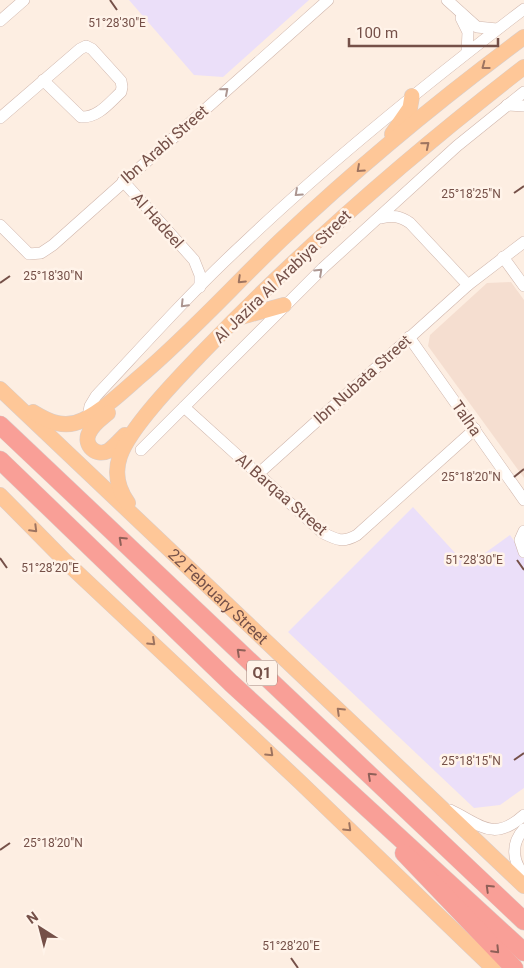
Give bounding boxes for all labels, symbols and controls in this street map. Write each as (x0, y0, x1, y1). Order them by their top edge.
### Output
scale bar (349, 15, 498, 47)
text: 51°28'30"E (88, 16, 146, 30)
text: 100 m (356, 24, 398, 42)
one-way arrow (482, 60, 491, 68)
one-way arrow (219, 88, 228, 97)
street label: Ibn Arabi Street (117, 101, 212, 187)
one-way arrow (420, 142, 429, 151)
one-way arrow (356, 163, 365, 172)
one-way arrow (294, 187, 303, 196)
text: 25°18'25"N (441, 187, 501, 201)
street label: Al Hadeel (128, 189, 188, 252)
street label: Al Jazira Al Arabiya Street (210, 206, 355, 347)
text: 25°18'30"N (23, 269, 83, 283)
one-way arrow (314, 269, 323, 278)
one-way arrow (237, 274, 246, 283)
one-way arrow (181, 298, 190, 307)
street label: Ibn Nubata Street (310, 331, 415, 428)
street label: Talha (448, 397, 485, 440)
street label: Al Barqaa Street (232, 450, 331, 539)
text: 25°18'20"N (441, 470, 501, 484)
one-way arrow (28, 523, 37, 532)
one-way arrow (119, 537, 128, 546)
street label: 22 February Street (164, 545, 272, 648)
text: 51°28'30"E (445, 553, 503, 567)
text: 51°28'20"E (21, 561, 79, 575)
one-way arrow (146, 636, 155, 645)
one-way arrow (237, 649, 246, 658)
road number: Q1 (247, 660, 277, 686)
one-way arrow (336, 708, 345, 717)
one-way arrow (264, 747, 273, 756)
text: 25°18'15"N (441, 754, 501, 768)
one-way arrow (367, 773, 376, 782)
one-way arrow (342, 822, 351, 831)
text: 25°18'20"N (23, 836, 83, 850)
one-way arrow (485, 885, 494, 894)
north arrow (15, 903, 65, 953)
text: N (24, 908, 41, 927)
text: 51°28'20"E (262, 939, 320, 953)
one-way arrow (490, 944, 499, 953)

